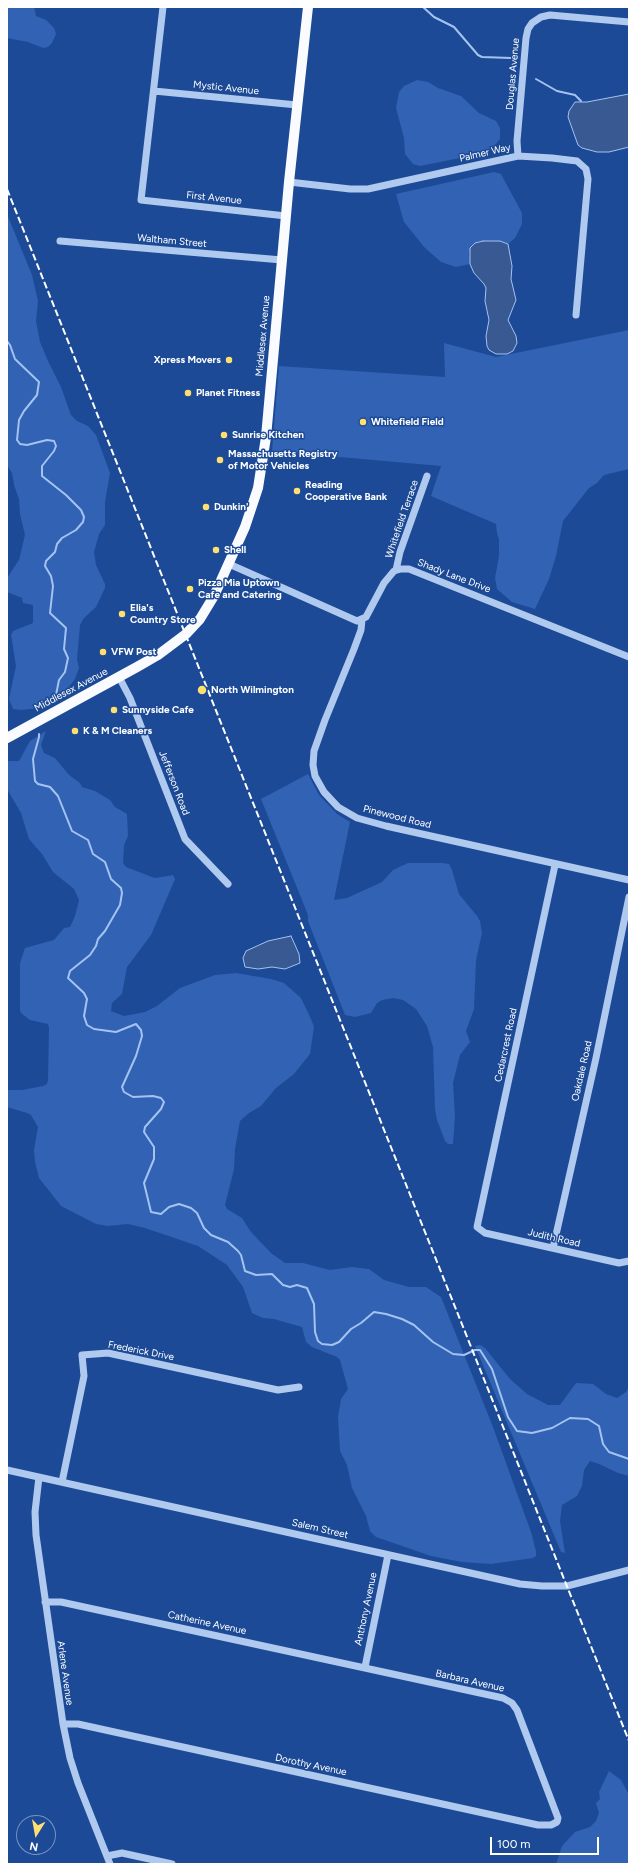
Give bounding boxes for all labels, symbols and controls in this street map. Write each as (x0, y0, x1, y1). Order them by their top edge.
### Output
street label: Douglas Avenue (504, 37, 522, 111)
street label: Mystic Avenue (192, 79, 260, 97)
street label: Palmer Way (458, 141, 512, 165)
street label: First Avenue (186, 189, 242, 207)
street label: Waltham Street (137, 232, 207, 250)
street label: Middlesex Avenue (253, 295, 273, 377)
place label: Xpress Movers (154, 354, 221, 366)
marker: Xpress Movers (224, 355, 234, 365)
place label: Planet Fitness (196, 387, 260, 399)
marker: Planet Fitness (183, 388, 193, 398)
place label: Whitefield Field (371, 416, 444, 428)
marker: Whitefield Field (358, 417, 368, 427)
place label: Sunrise Kitchen (232, 429, 304, 441)
marker: Sunrise Kitchen (219, 430, 229, 440)
place label: Massachusetts Registry of Motor Vehicles (228, 448, 338, 472)
marker: Massachusetts Registry of Motor Vehicles (215, 455, 225, 465)
street label: Whitefield Terrace (383, 478, 421, 560)
place label: Reading Cooperative Bank (305, 479, 387, 502)
marker: Reading Cooperative Bank (292, 486, 302, 496)
place label: Dunkin' (214, 501, 248, 513)
marker: Dunkin' (201, 502, 211, 512)
place label: Shell (224, 544, 246, 556)
marker: Shell (211, 545, 221, 555)
street label: Shady Lane Drive (416, 557, 492, 595)
place label: Pizza Mia Uptown Cafe and Catering (198, 577, 282, 600)
marker: Pizza Mia Uptown Cafe and Catering (185, 584, 195, 594)
place label: Elia's Country Store (130, 602, 196, 626)
marker: Elia's Country Store (117, 609, 127, 619)
place label: VFW Post (111, 646, 156, 658)
marker: VFW Post (98, 647, 108, 657)
street label: Middlesex Avenue (32, 666, 110, 714)
marker: North Wilmington (196, 684, 208, 696)
place label: North Wilmington (211, 684, 294, 696)
place label: Sunnyside Cafe (122, 704, 194, 716)
marker: Sunnyside Cafe (109, 705, 119, 715)
place label: K & M Cleaners (83, 725, 152, 737)
marker: K & M Cleaners (70, 726, 80, 736)
street label: Jefferson Road (156, 749, 192, 817)
street label: Pinewood Road (362, 803, 432, 831)
street label: Cedarcrest Road (492, 1007, 520, 1083)
street label: Oakdale Road (569, 1040, 595, 1102)
street label: Judith Road (526, 1226, 582, 1250)
street label: Frederick Drive (107, 1339, 175, 1363)
street label: Salem Street (290, 1517, 350, 1541)
street label: Anthony Avenue (352, 1571, 380, 1647)
street label: Catherine Avenue (167, 1609, 247, 1637)
street label: Arlene Avenue (55, 1640, 75, 1706)
street label: Barbara Avenue (434, 1667, 506, 1695)
street label: Dorothy Avenue (274, 1752, 348, 1778)
north arrow (16, 1815, 56, 1855)
scale bar (492, 1829, 601, 1855)
text: 100 m (497, 1837, 531, 1851)
text: N (28, 1839, 39, 1853)

